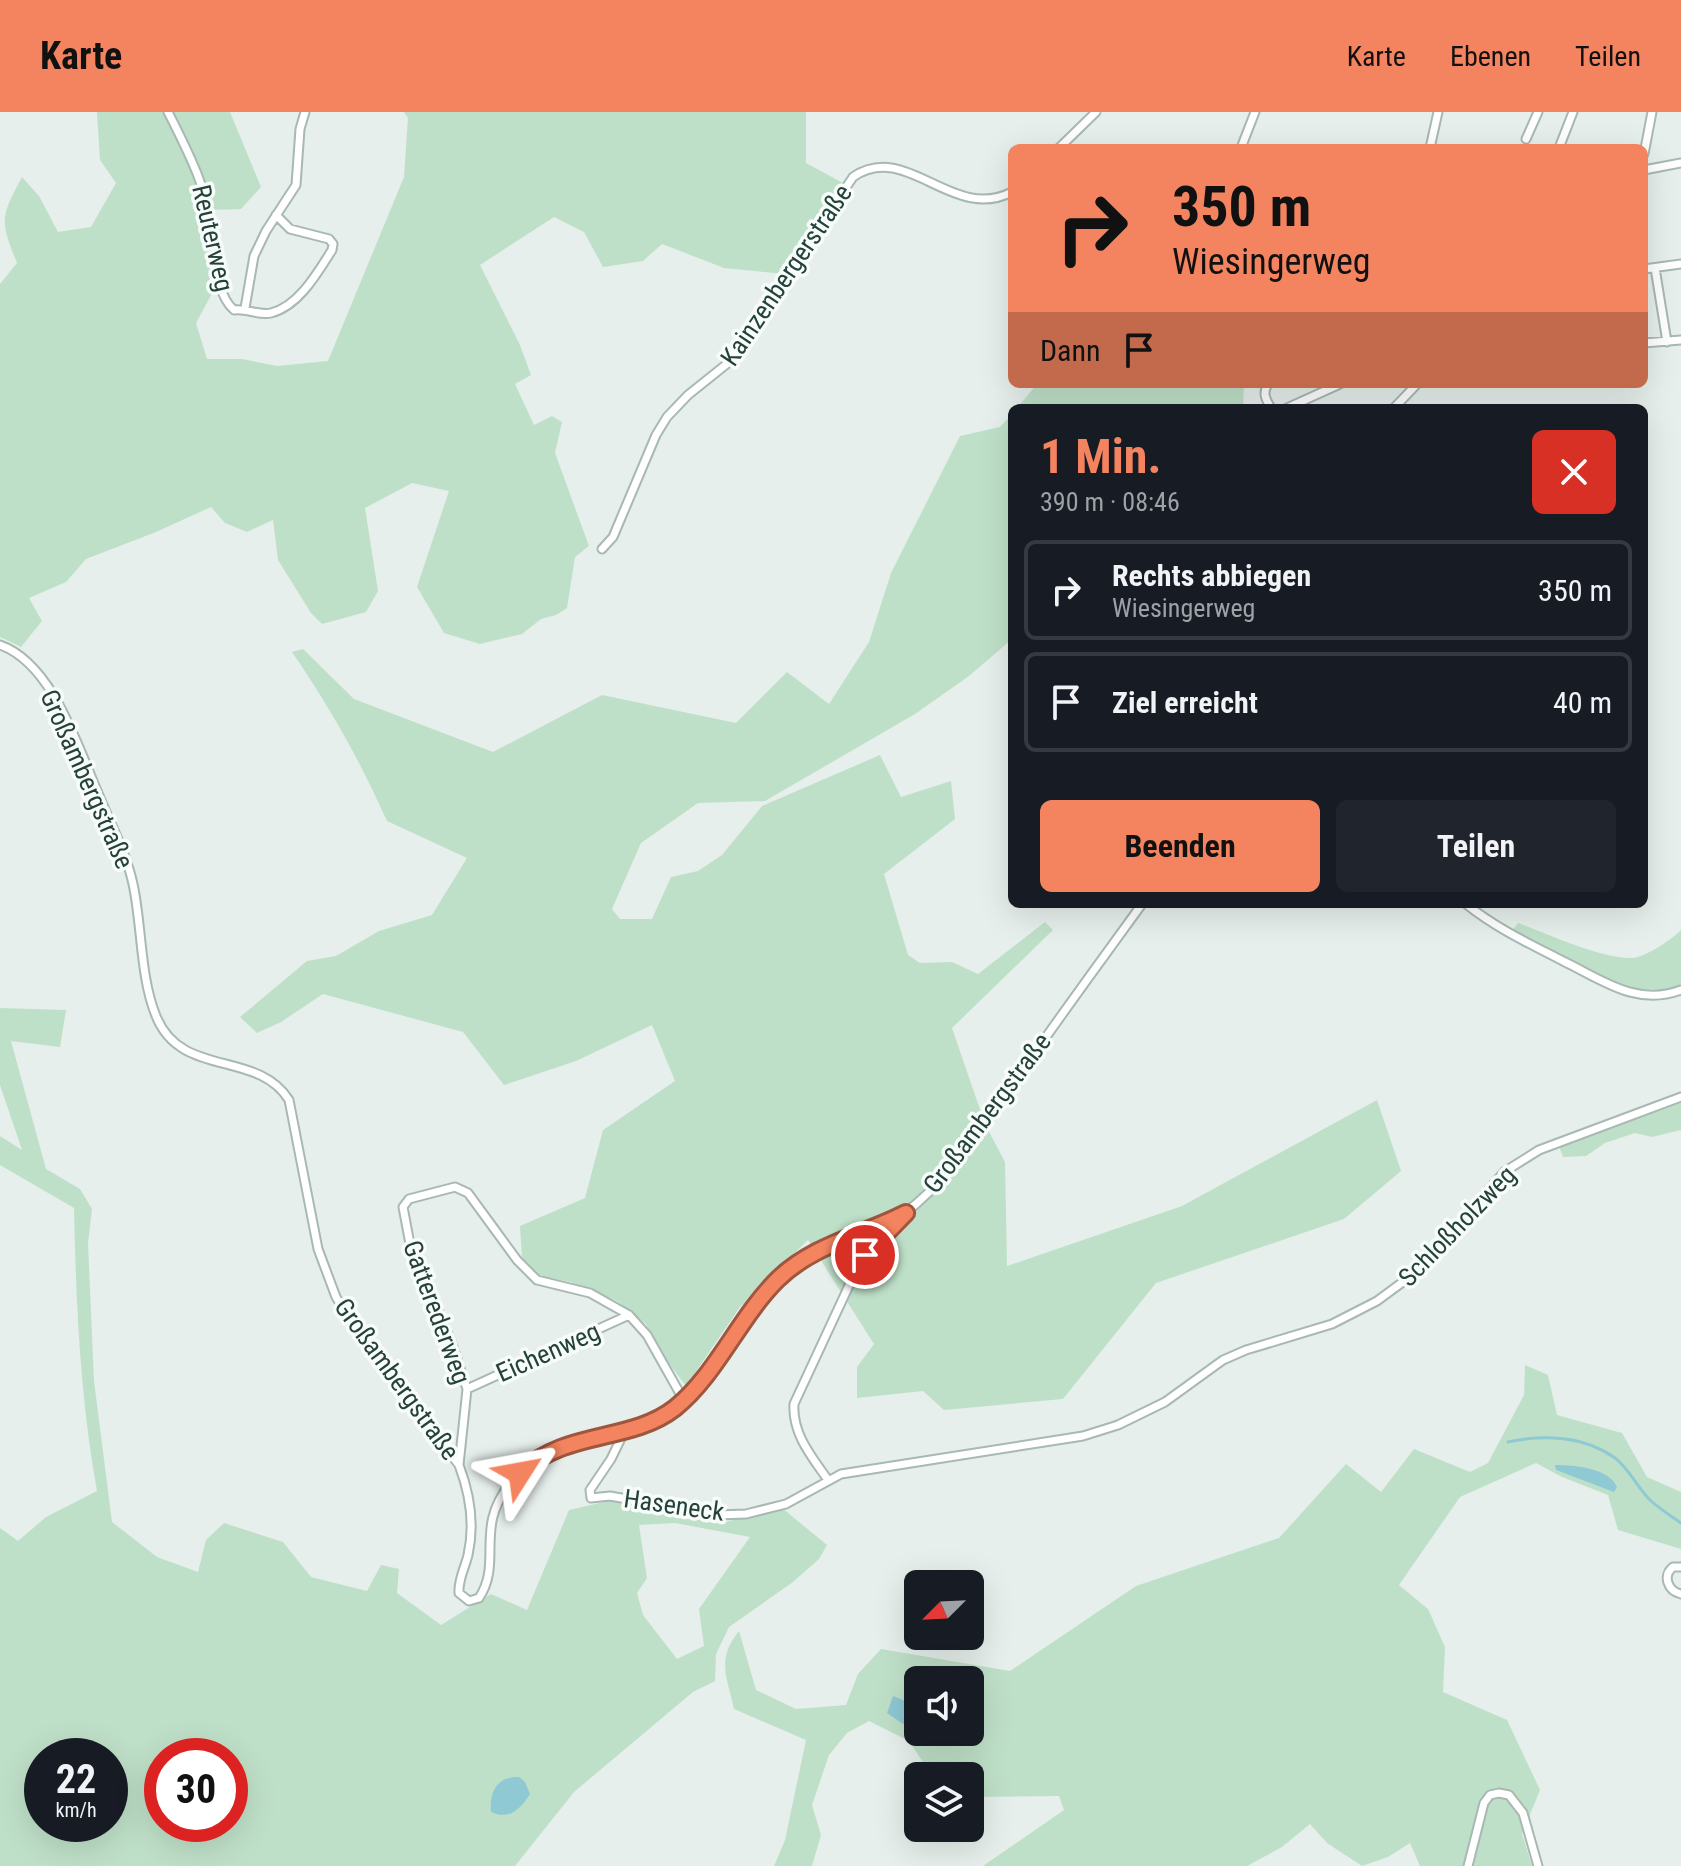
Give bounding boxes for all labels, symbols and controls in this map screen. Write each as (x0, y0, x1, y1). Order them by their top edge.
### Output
text: Karte (40, 34, 122, 78)
text: Karte (1347, 40, 1406, 73)
text: Ebenen (1450, 40, 1531, 73)
text: Teilen (1575, 40, 1641, 73)
text: 350 m (1172, 174, 1311, 240)
icon: right (1040, 176, 1144, 280)
street label: Kainzenbergerstraße (714, 179, 858, 371)
street label: Reuterweg (186, 182, 240, 294)
text: Wiesingerweg (1172, 241, 1371, 283)
icon: arrive (1117, 328, 1161, 372)
text: Dann (1040, 333, 1101, 368)
text: 1 Min. (1040, 428, 1161, 485)
button: close (1532, 430, 1616, 514)
text: 390 m · 08:46 (1040, 487, 1180, 517)
text: Rechts abbiegen (1112, 558, 1311, 593)
icon: right (1044, 568, 1088, 612)
text: 350 m (1538, 573, 1612, 608)
text: Wiesingerweg (1112, 593, 1255, 623)
icon: arrive (1044, 680, 1088, 724)
street label: Großambergstraße (34, 685, 140, 873)
text: Ziel erreicht (1112, 685, 1258, 720)
text: 40 m (1553, 685, 1612, 720)
button: Beenden (1040, 800, 1320, 892)
button: Teilen (1336, 800, 1616, 892)
street label: Großambergstraße (917, 1027, 1057, 1199)
street label: Schloßholzweg (1392, 1160, 1522, 1292)
pin (831, 1221, 899, 1289)
icon: arrive (843, 1233, 887, 1277)
street label: Gatterederweg (397, 1236, 477, 1388)
street label: Großambergstraße (328, 1292, 466, 1466)
street label: Eichenweg (492, 1316, 604, 1388)
position arrow (478, 1431, 562, 1515)
street label: Haseneck (622, 1483, 726, 1527)
north arrow (904, 1570, 984, 1650)
map controls (904, 1570, 984, 1842)
button: sound (904, 1666, 984, 1746)
speed limit sign: 30 (144, 1738, 248, 1842)
text: 22 (56, 1756, 96, 1803)
button: layers (904, 1762, 984, 1842)
text: km/h (55, 1798, 97, 1822)

